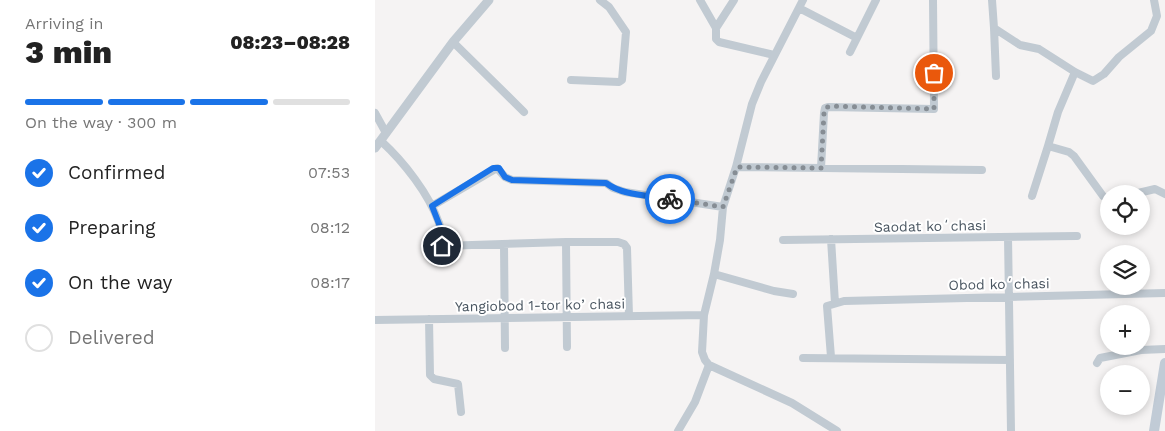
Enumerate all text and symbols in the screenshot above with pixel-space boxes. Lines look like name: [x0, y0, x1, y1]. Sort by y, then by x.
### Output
text: Arriving in: [25, 14, 103, 33]
text: 08:23–08:28: [230, 31, 350, 54]
text: 3 min: [25, 33, 112, 71]
pin: [913, 52, 955, 94]
icon: bag: [920, 59, 948, 87]
text: On the way · 300 m: [25, 113, 177, 132]
icon: check: [25, 159, 53, 187]
text: Confirmed: [68, 161, 165, 184]
text: 07:53: [308, 163, 350, 182]
courier: [645, 174, 695, 224]
icon: bike: [656, 185, 684, 213]
map controls: [1100, 185, 1150, 415]
button: locate: [1100, 185, 1150, 235]
icon: check: [25, 214, 53, 242]
text: Preparing: [68, 216, 155, 239]
street label: Saodat koʻchasi: [874, 217, 986, 235]
text: 08:12: [310, 218, 350, 237]
pin: [421, 225, 463, 267]
icon: home: [428, 232, 456, 260]
button: layers: [1100, 245, 1150, 295]
icon: check: [25, 269, 53, 297]
text: On the way: [68, 271, 172, 294]
text: 08:17: [310, 273, 350, 292]
street label: Obod koʻchasi: [948, 275, 1050, 293]
street label: Yangiobod 1-tor koʼchasi: [455, 296, 625, 314]
button: +: [1100, 305, 1150, 355]
text: Delivered: [68, 326, 155, 349]
button: −: [1100, 365, 1150, 415]

